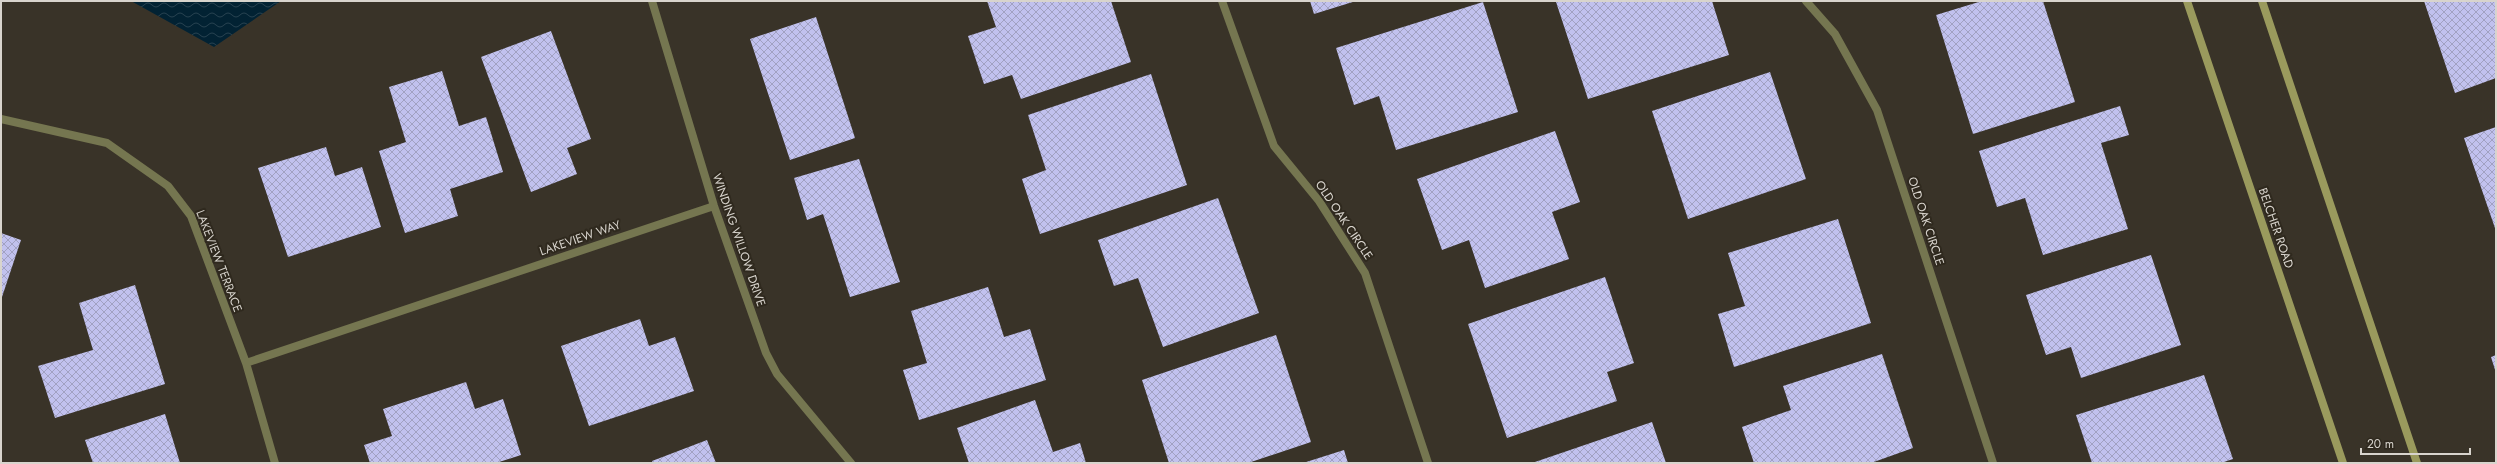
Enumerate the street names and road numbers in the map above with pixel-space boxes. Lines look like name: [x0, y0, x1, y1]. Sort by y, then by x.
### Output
street label: WINDING WILLOW DRIVE: [708, 171, 770, 309]
street label: OLD OAK CIRCLE: [1903, 174, 1949, 268]
street label: OLD OAK CIRCLE: [1311, 177, 1377, 263]
street label: BELCHER ROAD: [2254, 185, 2298, 271]
street label: LAKEVIEW TERRACE: [191, 207, 247, 315]
street label: LAKEVIEW WAY: [537, 216, 623, 260]

